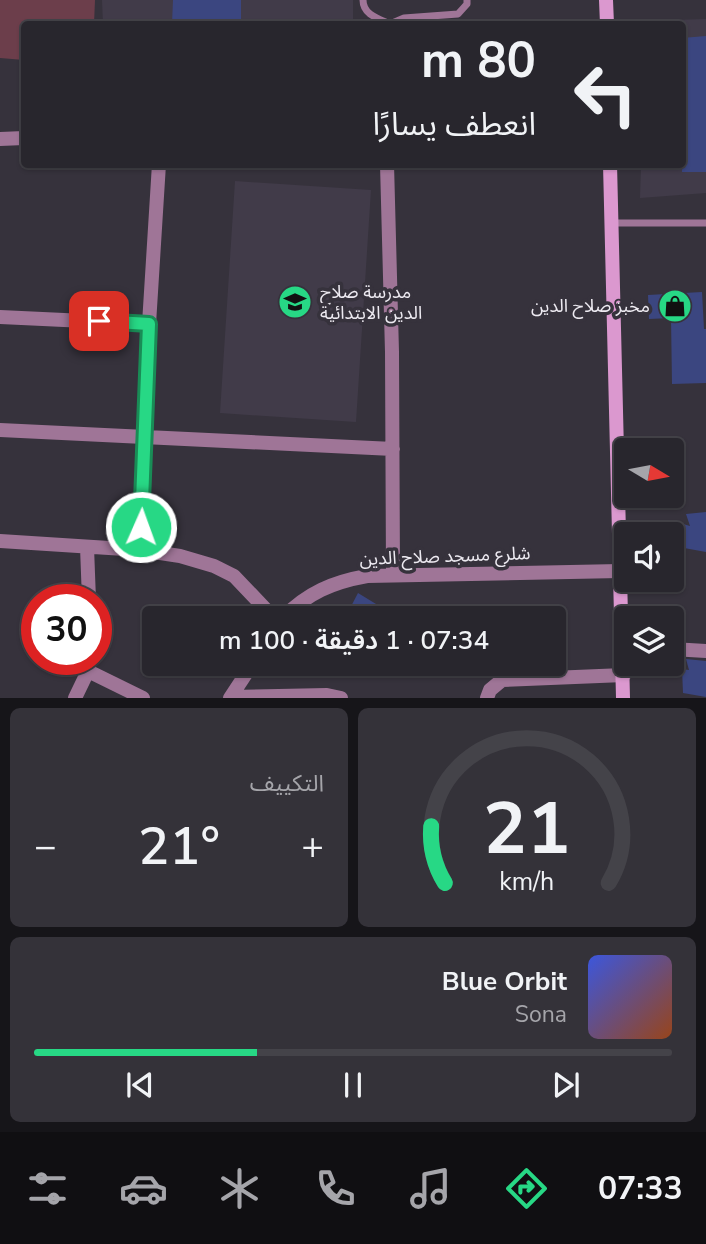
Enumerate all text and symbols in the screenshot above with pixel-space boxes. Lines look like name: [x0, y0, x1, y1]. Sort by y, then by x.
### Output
text: 80 m: [421, 27, 536, 94]
icon: left: [560, 49, 651, 140]
text: انعطف يسارًا: [372, 103, 536, 146]
place label: مدرسة صلاح الدين الابتدائية: [320, 280, 422, 325]
school or university icon: مدرسة صلاح الدين الابتدائية: [276, 283, 314, 321]
shop icon: مخبز صلاح الدين: [656, 287, 694, 325]
pin: [69, 291, 129, 351]
place label: مخبز صلاح الدين: [531, 294, 650, 319]
icon: arrive: [80, 302, 118, 340]
north arrow: [614, 438, 684, 508]
map controls: [614, 438, 684, 676]
position arrow: [104, 490, 178, 564]
button: sound: [614, 522, 684, 592]
street label: شلرع مسجد صلاح الدين: [359, 541, 531, 573]
speed limit sign: 30: [21, 584, 112, 675]
button: layers: [614, 606, 684, 676]
text: 07:34 · 1 دقيقة · 100 m: [219, 623, 489, 658]
text: التكييف: [250, 768, 324, 799]
text: 21: [483, 780, 571, 880]
text: 21°: [138, 811, 220, 882]
text: −: [34, 821, 57, 872]
text: +: [301, 821, 324, 872]
text: km/h: [499, 865, 555, 899]
text: Blue Orbit: [442, 964, 567, 999]
text: Sona: [515, 999, 567, 1030]
icon: previous: [121, 1066, 159, 1104]
icon: pause: [334, 1066, 372, 1104]
icon: next: [547, 1066, 585, 1104]
icon: filters: [23, 1164, 72, 1213]
icon: car: [119, 1164, 168, 1213]
icon: climate: [215, 1164, 264, 1213]
icon: phone: [311, 1164, 360, 1213]
icon: music: [406, 1164, 455, 1213]
icon: directions: [502, 1164, 551, 1213]
text: 07:33: [598, 1167, 683, 1210]

